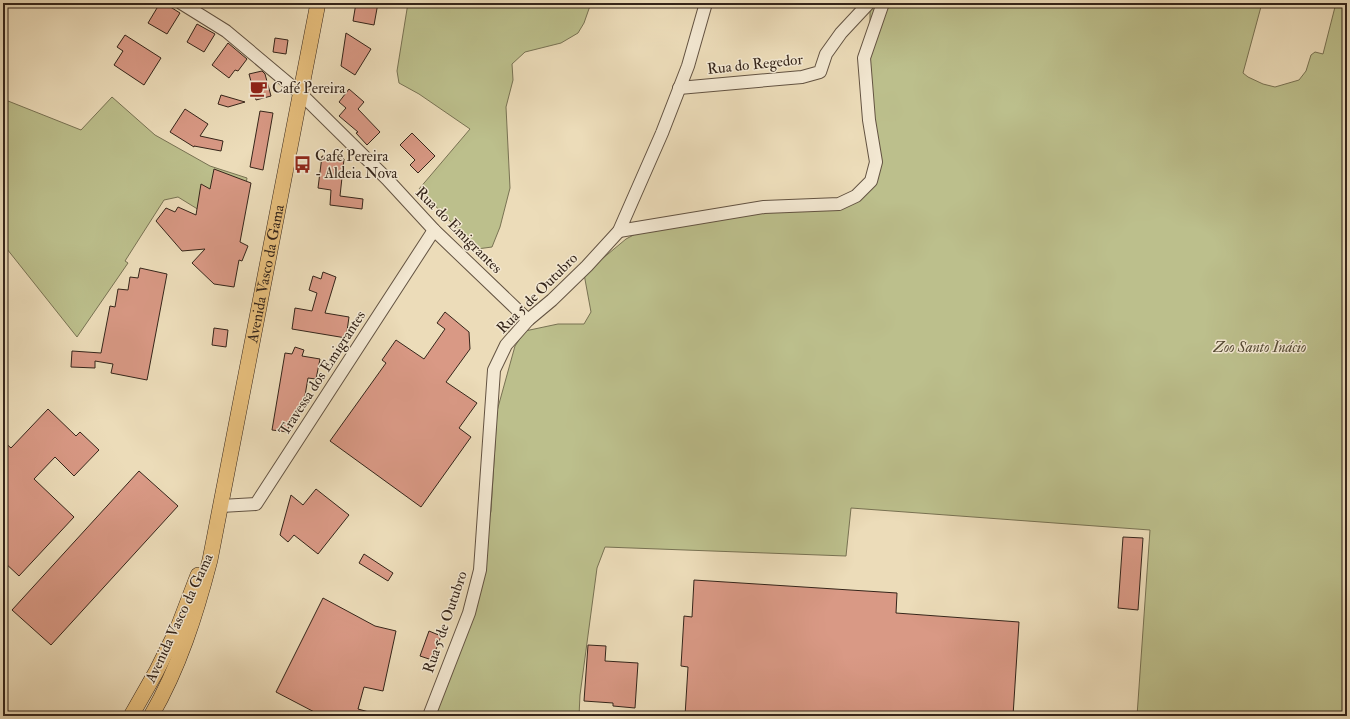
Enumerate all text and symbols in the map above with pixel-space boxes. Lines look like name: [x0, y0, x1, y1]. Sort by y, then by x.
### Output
street label: Rua do Regedor: [706, 50, 804, 79]
cafe icon: Café Pereira: [249, 78, 269, 98]
place label: Café Pereira: [272, 79, 346, 98]
place label: Café Pereira - Aldeia Nova: [315, 147, 398, 183]
bus stop icon: Café Pereira - Aldeia Nova: [292, 155, 312, 175]
street label: Rua do Emigrantes: [411, 183, 506, 278]
street label: Avenida Vasco da Gama: [243, 202, 289, 346]
street label: Rua 5 de Outubro: [493, 249, 582, 338]
street label: Travessa dos Emigrantes: [275, 307, 370, 440]
park label: Zoo Santo Inácio: [1213, 338, 1306, 357]
street label: Avenida Vasco da Gama: [141, 550, 218, 687]
street label: Rua 5 de Outubro: [419, 569, 472, 676]

